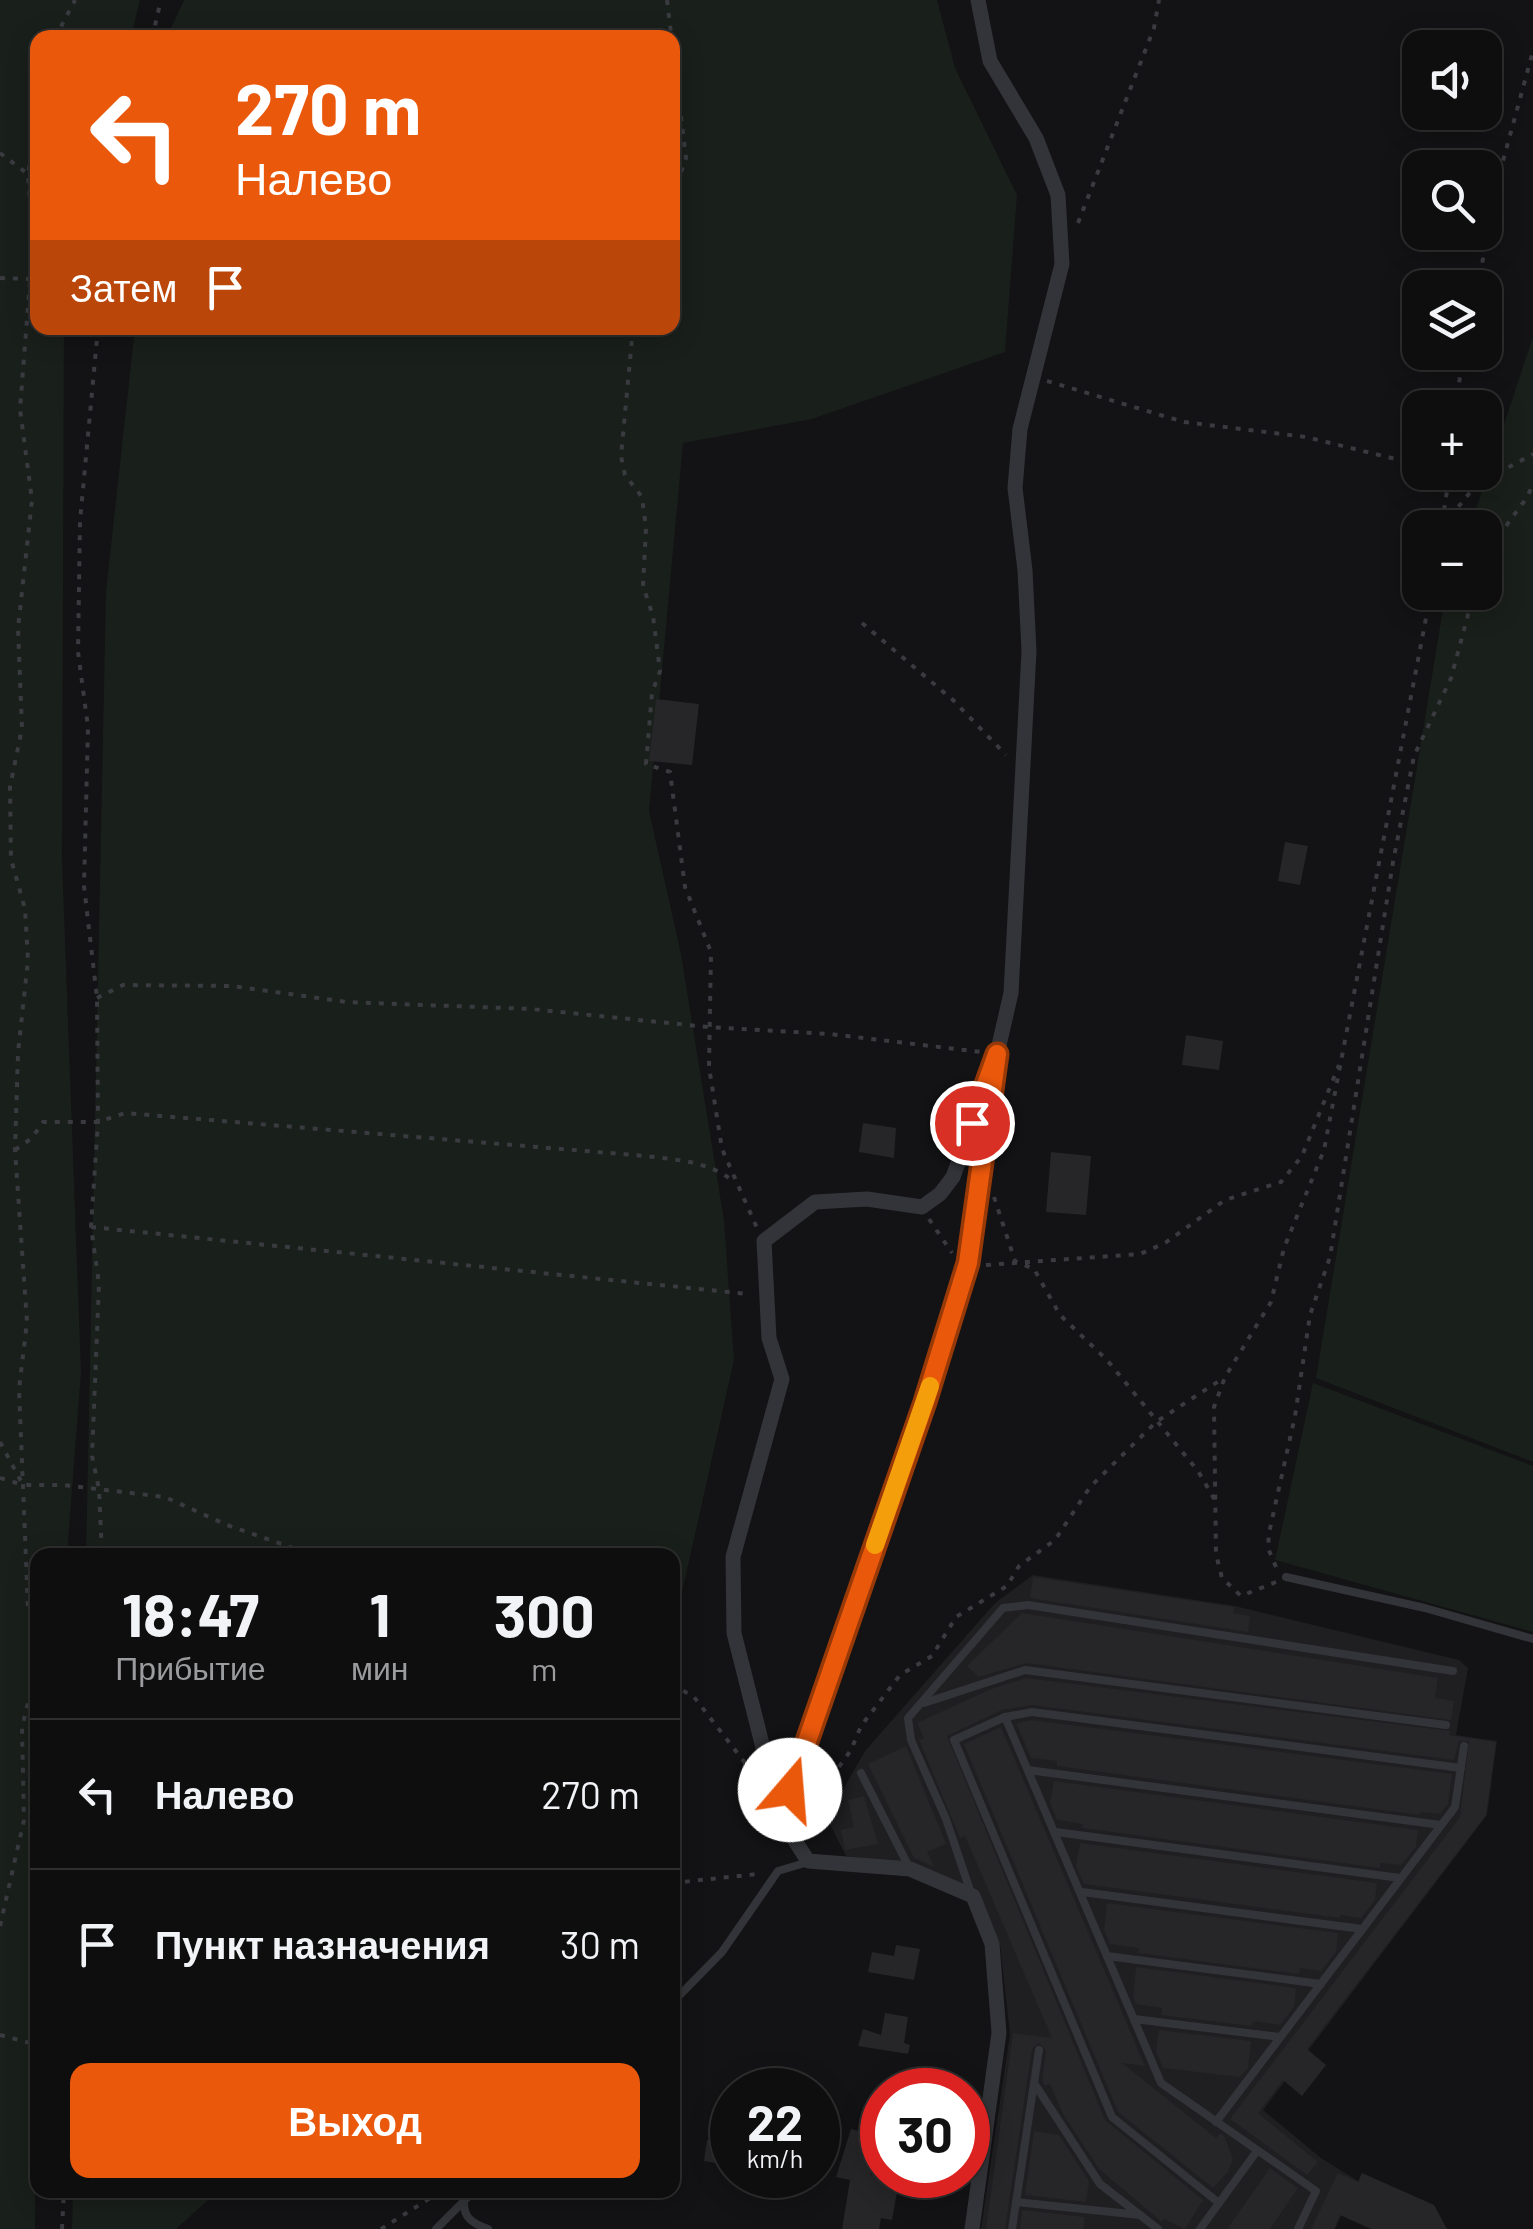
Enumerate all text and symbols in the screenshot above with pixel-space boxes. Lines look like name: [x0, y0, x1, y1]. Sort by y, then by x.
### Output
map controls: [1402, 30, 1502, 610]
button: sound: [1402, 30, 1502, 130]
text: 270 m: [235, 65, 421, 149]
icon: left: [70, 70, 200, 200]
text: Налево: [235, 150, 392, 204]
button: search: [1402, 150, 1502, 250]
icon: arrive: [198, 260, 253, 315]
text: Затем: [70, 264, 178, 310]
button: layers: [1402, 270, 1502, 370]
button: +: [1402, 390, 1502, 490]
button: −: [1402, 510, 1502, 610]
pin: [930, 1081, 1015, 1166]
icon: arrive: [945, 1096, 1000, 1151]
text: 18:47: [122, 1577, 259, 1649]
text: 1: [369, 1577, 390, 1649]
text: 300: [494, 1578, 595, 1650]
text: Прибытие: [115, 1648, 266, 1686]
text: мин: [351, 1648, 409, 1686]
text: m: [531, 1649, 558, 1687]
position arrow: [738, 1738, 842, 1842]
icon: left: [70, 1767, 125, 1822]
text: Налево: [155, 1771, 294, 1817]
text: 270 m: [541, 1771, 640, 1817]
icon: arrive: [70, 1917, 125, 1972]
text: Пункт назначения: [155, 1921, 490, 1967]
text: 30 m: [560, 1921, 640, 1967]
button: Выход: [70, 2063, 640, 2178]
speed limit sign: 30: [860, 2068, 990, 2198]
text: 22: [747, 2091, 803, 2151]
text: km/h: [747, 2143, 803, 2173]

